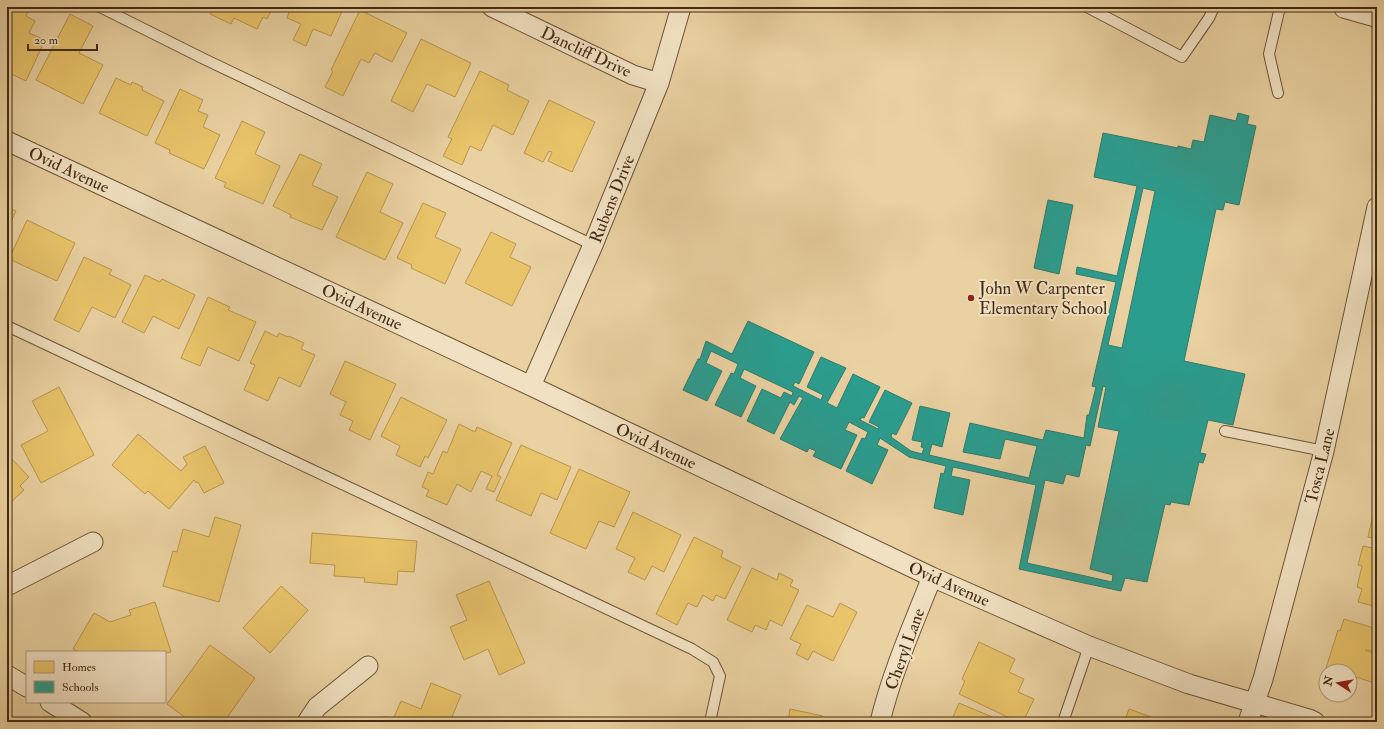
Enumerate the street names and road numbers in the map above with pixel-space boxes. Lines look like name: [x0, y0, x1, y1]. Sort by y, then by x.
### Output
street label: Dancliff Drive: [537, 22, 635, 82]
street label: Ovid Avenue: [25, 142, 113, 198]
street label: Rubens Drive: [585, 152, 639, 246]
street label: Ovid Avenue: [318, 279, 406, 335]
street label: Ovid Avenue: [612, 418, 700, 474]
street label: Tosca Lane: [1300, 426, 1340, 506]
street label: Ovid Avenue: [905, 557, 993, 611]
street label: Cheryl Lane: [881, 605, 930, 693]

